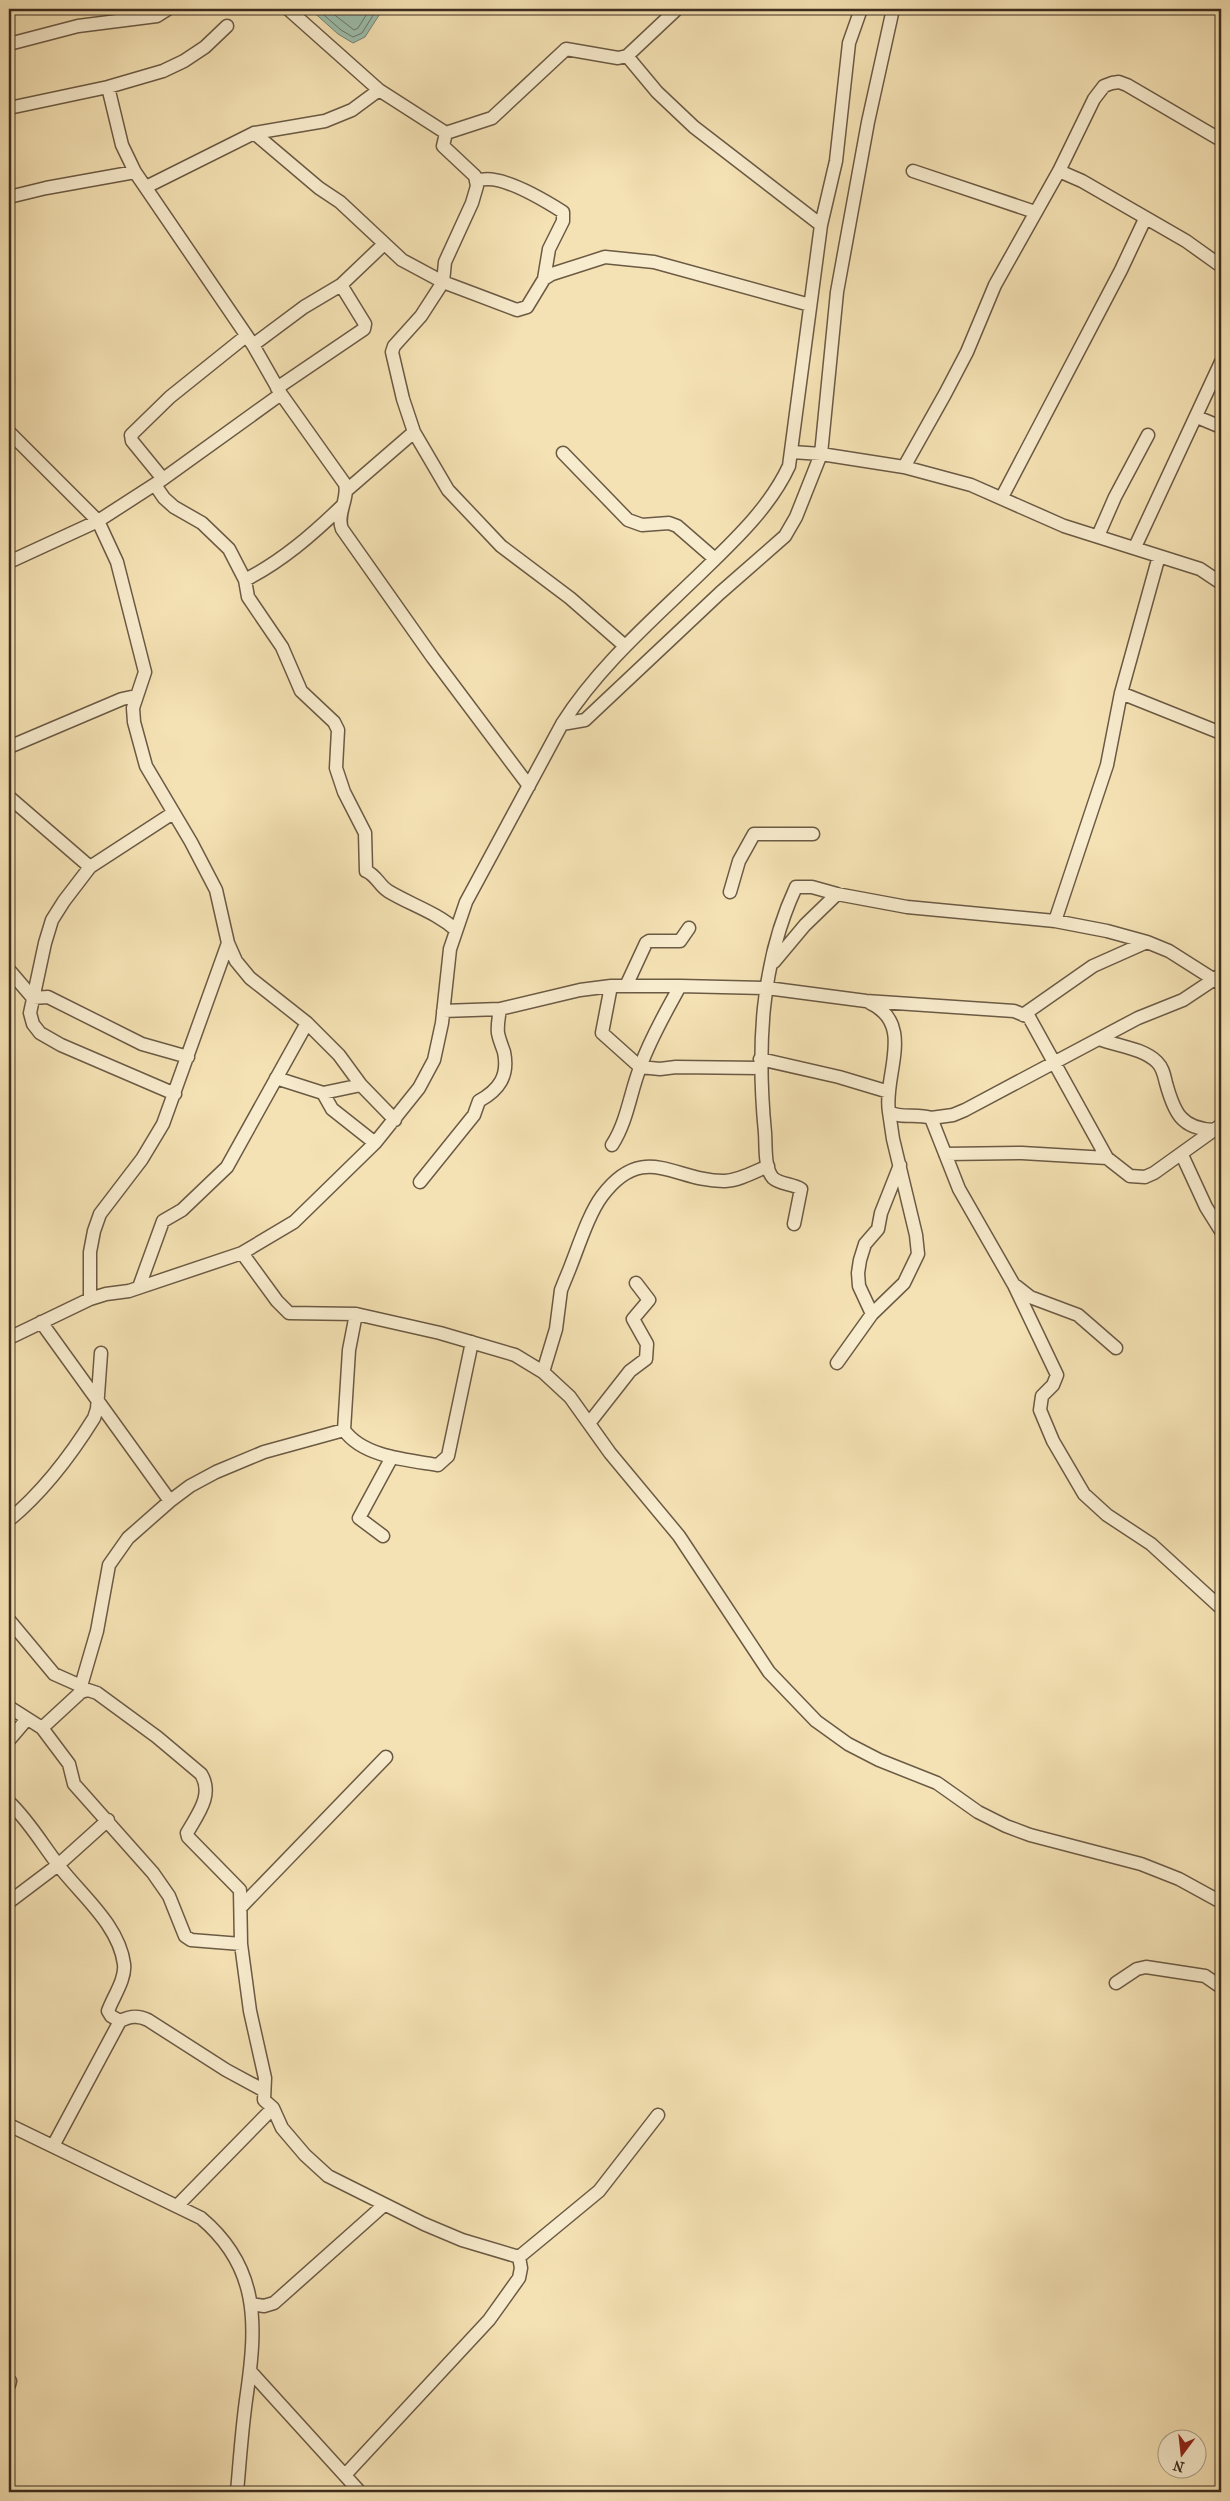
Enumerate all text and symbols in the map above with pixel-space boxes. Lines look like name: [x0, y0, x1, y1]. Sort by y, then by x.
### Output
north arrow: [1158, 2428, 1208, 2478]
text: N: [1171, 2456, 1186, 2476]

